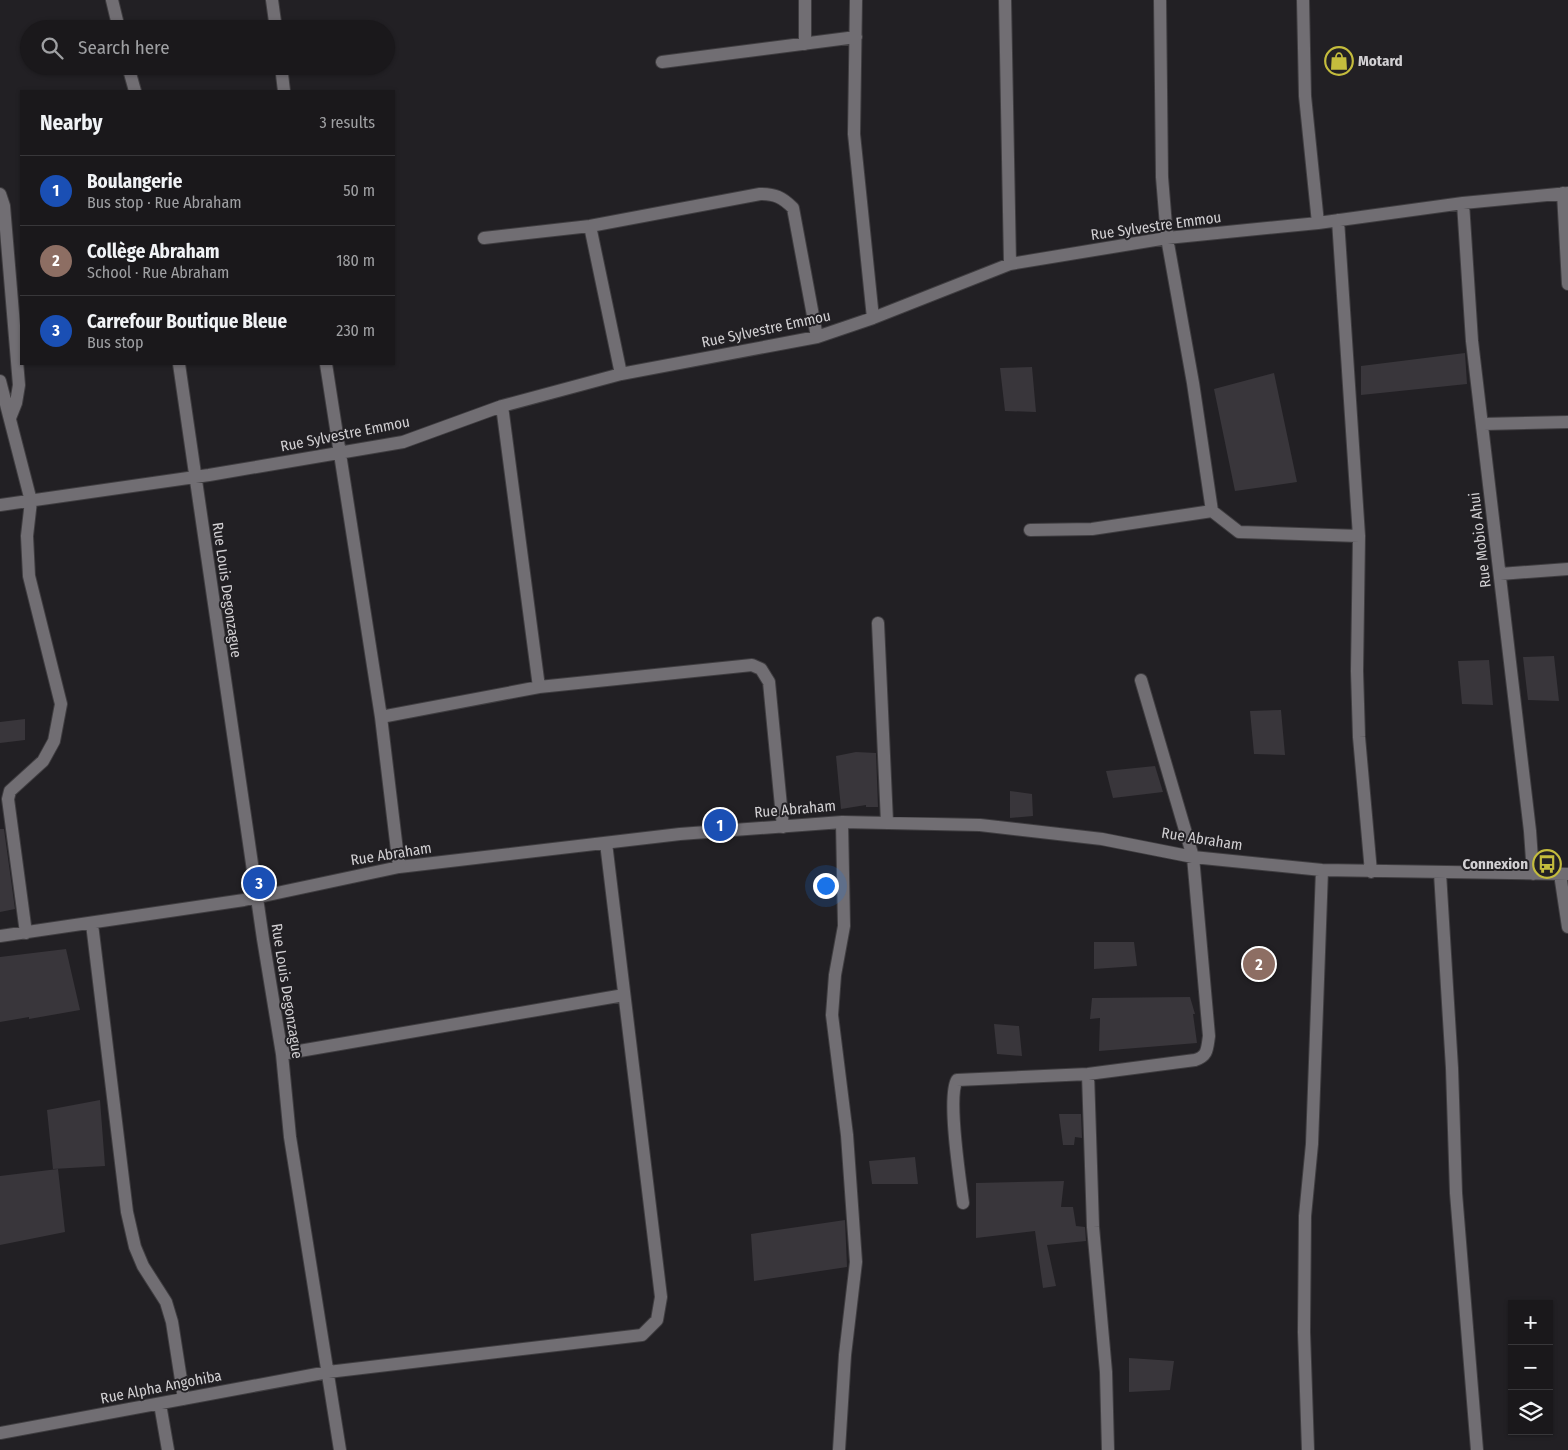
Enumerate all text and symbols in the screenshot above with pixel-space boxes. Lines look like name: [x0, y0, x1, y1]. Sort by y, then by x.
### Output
search box: [20, 20, 395, 75]
icon: search: [38, 34, 66, 62]
text: Search here: [78, 36, 170, 59]
shop icon: Motard: [1324, 46, 1354, 76]
place label: Motard: [1358, 52, 1403, 70]
text: Nearby: [40, 110, 102, 136]
text: 3 results: [319, 113, 375, 132]
text: Boulangerie: [87, 170, 182, 193]
text: 1: [53, 181, 59, 200]
text: 50 m: [343, 181, 375, 200]
text: Bus stop · Rue Abraham: [87, 193, 242, 212]
street label: Rue Sylvestre Emmou: [1090, 208, 1222, 244]
text: Collège Abraham: [87, 240, 220, 263]
text: 2: [52, 251, 60, 270]
text: 180 m: [336, 251, 375, 270]
text: School · Rue Abraham: [87, 263, 229, 282]
street label: Rue Sylvestre Emmou: [700, 307, 832, 351]
text: Carrefour Boutique Bleue: [87, 310, 287, 333]
text: 3: [52, 321, 60, 340]
text: 230 m: [336, 321, 375, 340]
text: Bus stop: [87, 333, 143, 352]
street label: Rue Sylvestre Emmou: [279, 413, 411, 455]
street label: Rue Mobio Ahui: [1465, 491, 1495, 589]
street label: Rue Louis Degonzague: [209, 521, 245, 659]
street label: Rue Abraham: [753, 796, 837, 822]
pin: 1: [704, 806, 736, 844]
street label: Rue Abraham: [1160, 824, 1244, 854]
street label: Rue Abraham: [349, 839, 433, 869]
bus stop icon: Connexion: [1532, 849, 1562, 879]
place label: Connexion: [1463, 855, 1528, 873]
pin: 3: [243, 864, 275, 902]
your location: [813, 873, 839, 899]
street label: Rue Louis Degonzague: [267, 922, 307, 1060]
pin: 2: [1243, 945, 1275, 983]
map controls: [1508, 1300, 1553, 1435]
button: +: [1508, 1300, 1553, 1345]
button: −: [1508, 1345, 1553, 1390]
street label: Rue Alpha Angohiba: [99, 1366, 223, 1408]
button: layers: [1508, 1390, 1553, 1435]

